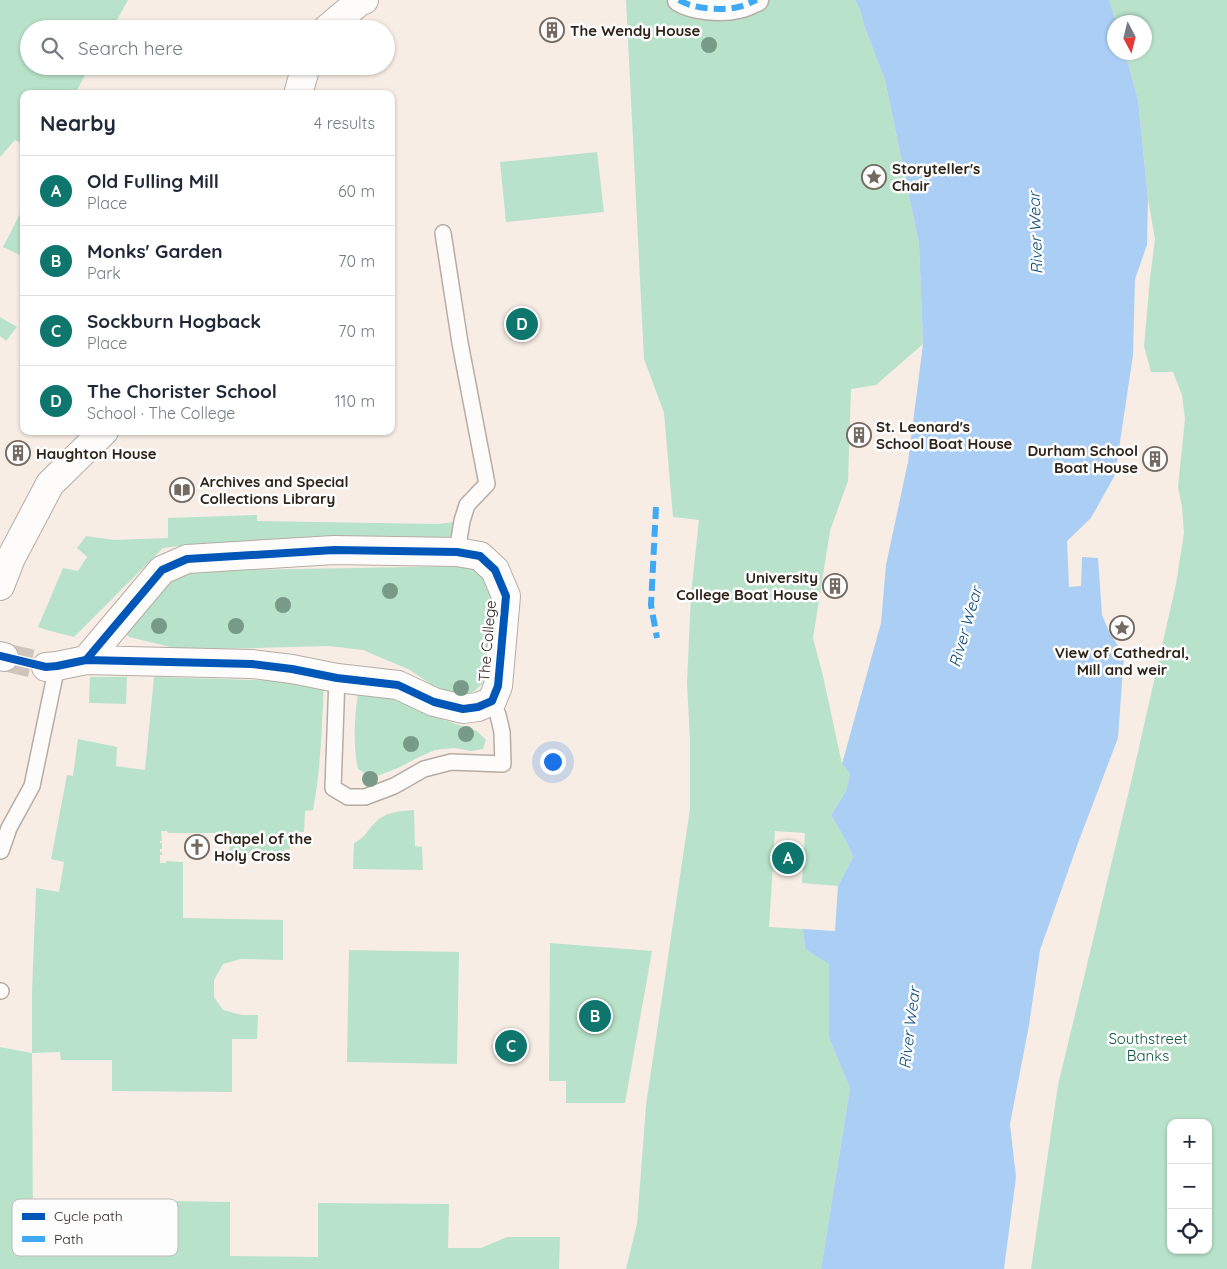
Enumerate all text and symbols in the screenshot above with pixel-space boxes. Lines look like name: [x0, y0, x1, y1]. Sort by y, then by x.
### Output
north arrow: [1107, 15, 1152, 60]
building icon: The Wendy House: [539, 17, 565, 43]
search box: [20, 20, 395, 75]
place label: The Wendy House: [570, 21, 701, 40]
icon: search: [38, 34, 66, 62]
text: Search here: [78, 36, 183, 60]
text: Nearby: [40, 110, 116, 136]
text: 4 results: [314, 113, 375, 133]
place label: Storyteller's Chair: [892, 159, 980, 195]
place icon: Storyteller's Chair: [861, 164, 887, 190]
text: Old Fulling Mill: [87, 169, 219, 193]
text: A: [51, 181, 61, 201]
text: 60 m: [338, 181, 375, 201]
water label: River Wear: [1024, 190, 1046, 274]
text: Place: [87, 193, 127, 213]
text: Monks' Garden: [87, 239, 223, 263]
text: B: [51, 251, 61, 271]
text: 70 m: [338, 251, 375, 271]
text: Park: [87, 263, 121, 283]
pin: D: [506, 305, 538, 343]
text: Sockburn Hogback: [87, 309, 261, 333]
text: C: [51, 321, 61, 341]
text: 70 m: [338, 321, 375, 341]
text: Place: [87, 333, 127, 353]
text: The Chorister School: [87, 379, 277, 403]
text: D: [50, 391, 62, 411]
text: 110 m: [335, 391, 375, 411]
text: School · The College: [87, 403, 235, 423]
place label: St. Leonard's School Boat House: [876, 417, 1013, 453]
building icon: St. Leonard's School Boat House: [846, 422, 872, 448]
building icon: Haughton House: [5, 440, 31, 466]
place label: Durham School Boat House: [1027, 441, 1138, 477]
place label: Haughton House: [36, 444, 157, 463]
building icon: Durham School Boat House: [1142, 446, 1168, 472]
place label: Archives and Special Collections Library: [200, 472, 349, 508]
library icon: Archives and Special Collections Library: [169, 477, 195, 503]
place label: University College Boat House: [676, 568, 818, 604]
building icon: University College Boat House: [822, 573, 848, 599]
water label: River Wear: [944, 583, 986, 669]
street label: The College: [474, 599, 500, 683]
place icon: View of Cathedral, Mill and weir: [1109, 615, 1135, 641]
place label: View of Cathedral, Mill and weir: [1055, 643, 1189, 679]
your location: [540, 749, 566, 775]
place label: Chapel of the Holy Cross: [214, 829, 312, 865]
church icon: Chapel of the Holy Cross: [184, 834, 210, 860]
pin: A: [772, 839, 804, 877]
water label: River Wear: [894, 984, 924, 1070]
pin: B: [579, 997, 611, 1035]
pin: C: [495, 1027, 527, 1065]
park label: Southstreet Banks: [1108, 1029, 1188, 1065]
map controls: [1167, 1119, 1212, 1254]
button: +: [1167, 1119, 1212, 1164]
button: −: [1167, 1164, 1212, 1209]
legend: [12, 1199, 178, 1256]
text: Cycle path: [54, 1207, 123, 1225]
button: locate: [1167, 1209, 1212, 1254]
text: Path: [54, 1230, 83, 1248]

